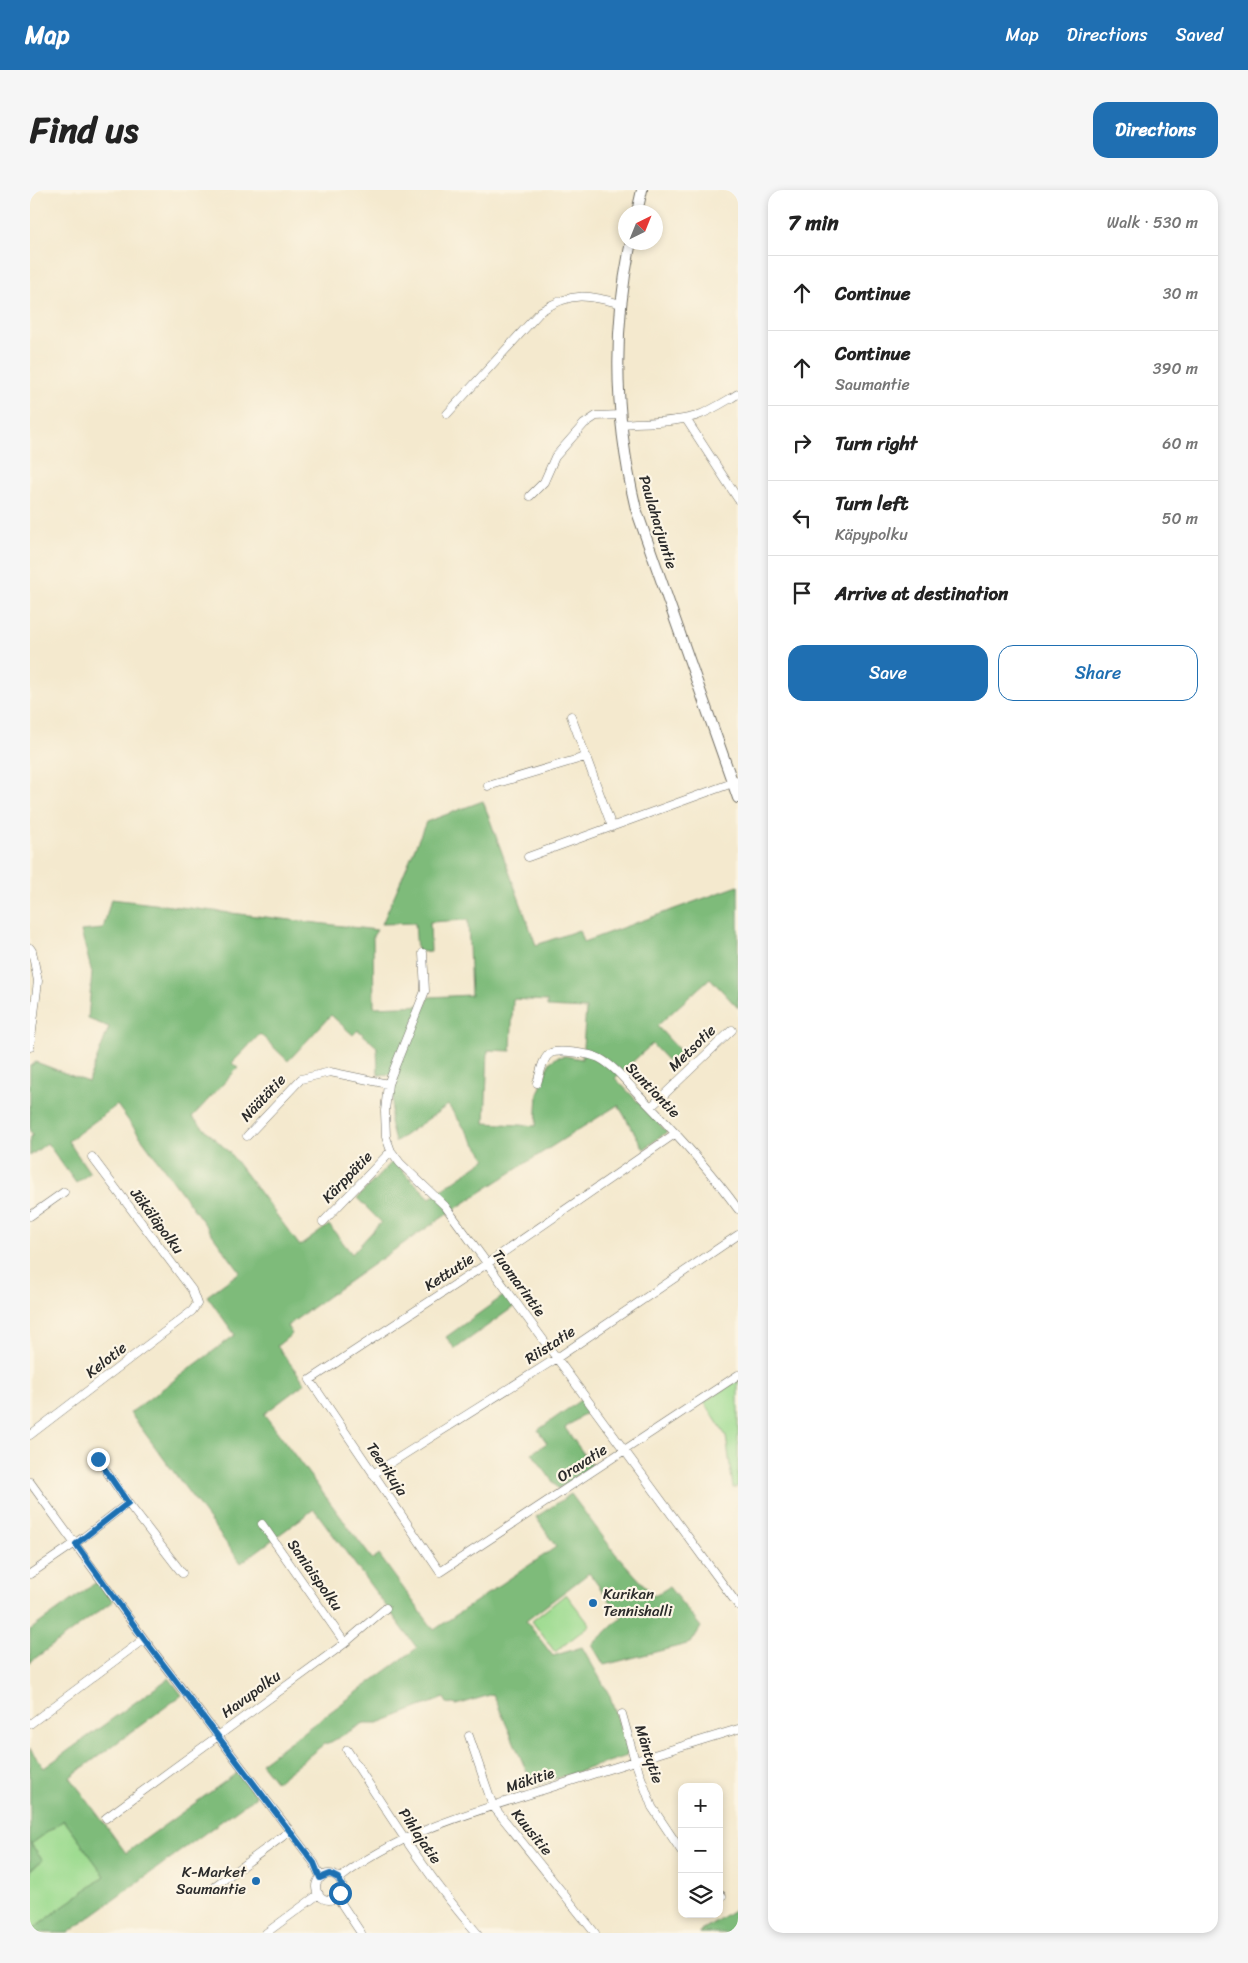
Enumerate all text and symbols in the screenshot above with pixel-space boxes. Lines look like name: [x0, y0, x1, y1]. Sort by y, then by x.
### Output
text: Map: [25, 14, 69, 56]
text: Map: [1006, 19, 1039, 51]
text: Directions: [1067, 19, 1148, 51]
text: Saved: [1176, 19, 1223, 51]
text: Find us: [30, 99, 138, 161]
button: Directions: [1093, 102, 1218, 158]
text: 7 min: [788, 204, 839, 242]
north arrow: [618, 205, 663, 250]
text: Walk · 530 m: [1107, 208, 1198, 237]
text: Continue: [835, 277, 911, 310]
icon: ahead: [788, 279, 816, 307]
text: 30 m: [1163, 279, 1198, 308]
text: Continue: [835, 337, 911, 370]
icon: ahead: [788, 354, 816, 382]
text: 390 m: [1153, 354, 1198, 383]
text: Saumantie: [835, 370, 910, 399]
text: Turn right: [835, 427, 917, 460]
icon: right: [788, 429, 816, 457]
text: 60 m: [1162, 429, 1198, 458]
street label: Paulaharjuntie: [631, 472, 685, 572]
text: Turn left: [835, 487, 908, 520]
icon: left: [788, 504, 816, 532]
text: 50 m: [1162, 504, 1198, 533]
text: Käpypolku: [835, 520, 908, 549]
text: Arrive at destination: [835, 577, 1008, 610]
icon: arrive: [788, 579, 816, 607]
button: Save: [788, 645, 988, 701]
button: Share: [998, 645, 1198, 701]
street label: Metsotie: [662, 1018, 722, 1078]
street label: Suntiontie: [619, 1056, 687, 1124]
street label: Näätätie: [234, 1068, 292, 1128]
street label: Kärppätie: [315, 1145, 379, 1209]
street label: Jäkäläpolku: [123, 1181, 191, 1260]
street label: Tuomarintie: [486, 1244, 552, 1322]
street label: Kettutie: [419, 1246, 480, 1298]
street label: Riistatie: [519, 1319, 581, 1371]
street label: Kelotie: [79, 1335, 133, 1385]
street label: Teerikuja: [359, 1437, 415, 1502]
street label: Oravatie: [552, 1437, 613, 1489]
route end: [87, 1448, 110, 1471]
street label: Saniaispolku: [280, 1533, 350, 1617]
place label: Kurikan Tennishalli: [603, 1581, 673, 1624]
marker: Kurikan Tennishalli: [587, 1597, 599, 1609]
street label: Havupolku: [216, 1663, 286, 1725]
street label: Mäntytie: [627, 1721, 671, 1787]
street label: Mäkitie: [502, 1760, 558, 1800]
map controls: [678, 1783, 723, 1918]
button: +: [678, 1783, 723, 1828]
street label: Pihlajatie: [392, 1803, 449, 1870]
street label: Kuusitie: [505, 1803, 559, 1862]
button: −: [678, 1828, 723, 1873]
place label: K-Market Saumantie: [176, 1859, 247, 1902]
button: layers: [678, 1873, 723, 1918]
marker: K-Market Saumantie: [250, 1875, 262, 1887]
route start: [329, 1882, 352, 1905]

